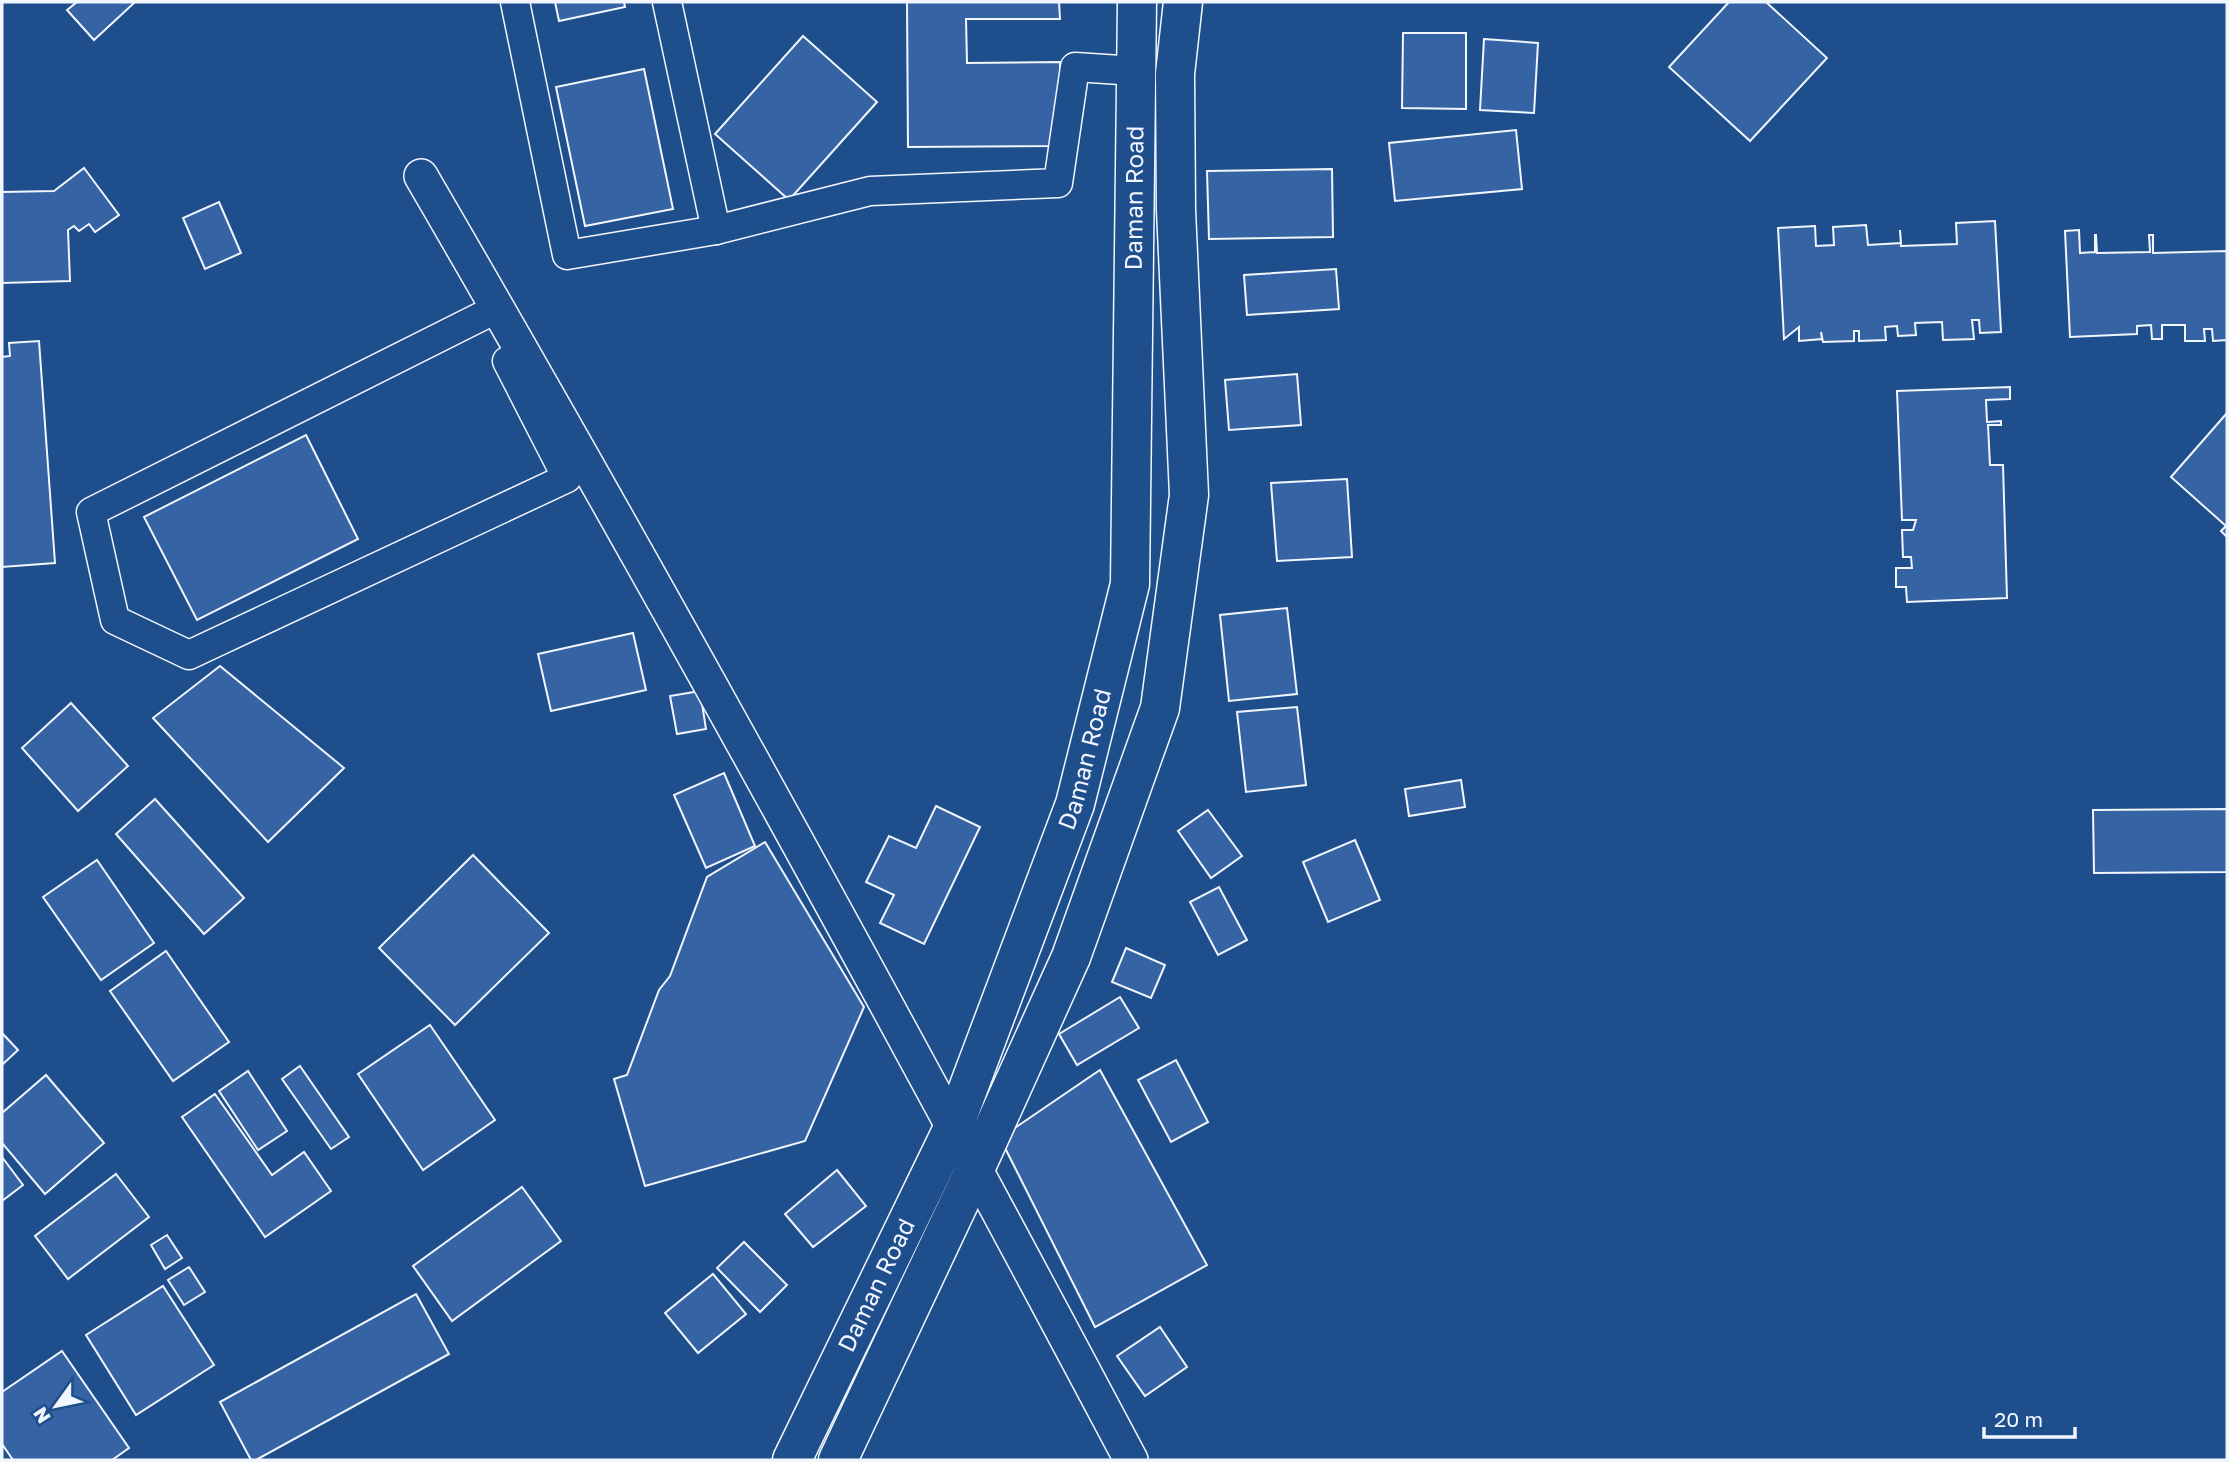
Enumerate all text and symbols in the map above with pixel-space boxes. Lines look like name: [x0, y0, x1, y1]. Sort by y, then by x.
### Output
street label: Daman Road: [1118, 125, 1149, 271]
street label: Daman Road: [1051, 685, 1116, 833]
street label: Daman Road: [831, 1213, 920, 1356]
north arrow: [21, 1371, 91, 1441]
scale bar: [1984, 1396, 2075, 1440]
text: N: [28, 1403, 55, 1428]
text: 20 m: [1994, 1406, 2043, 1432]

